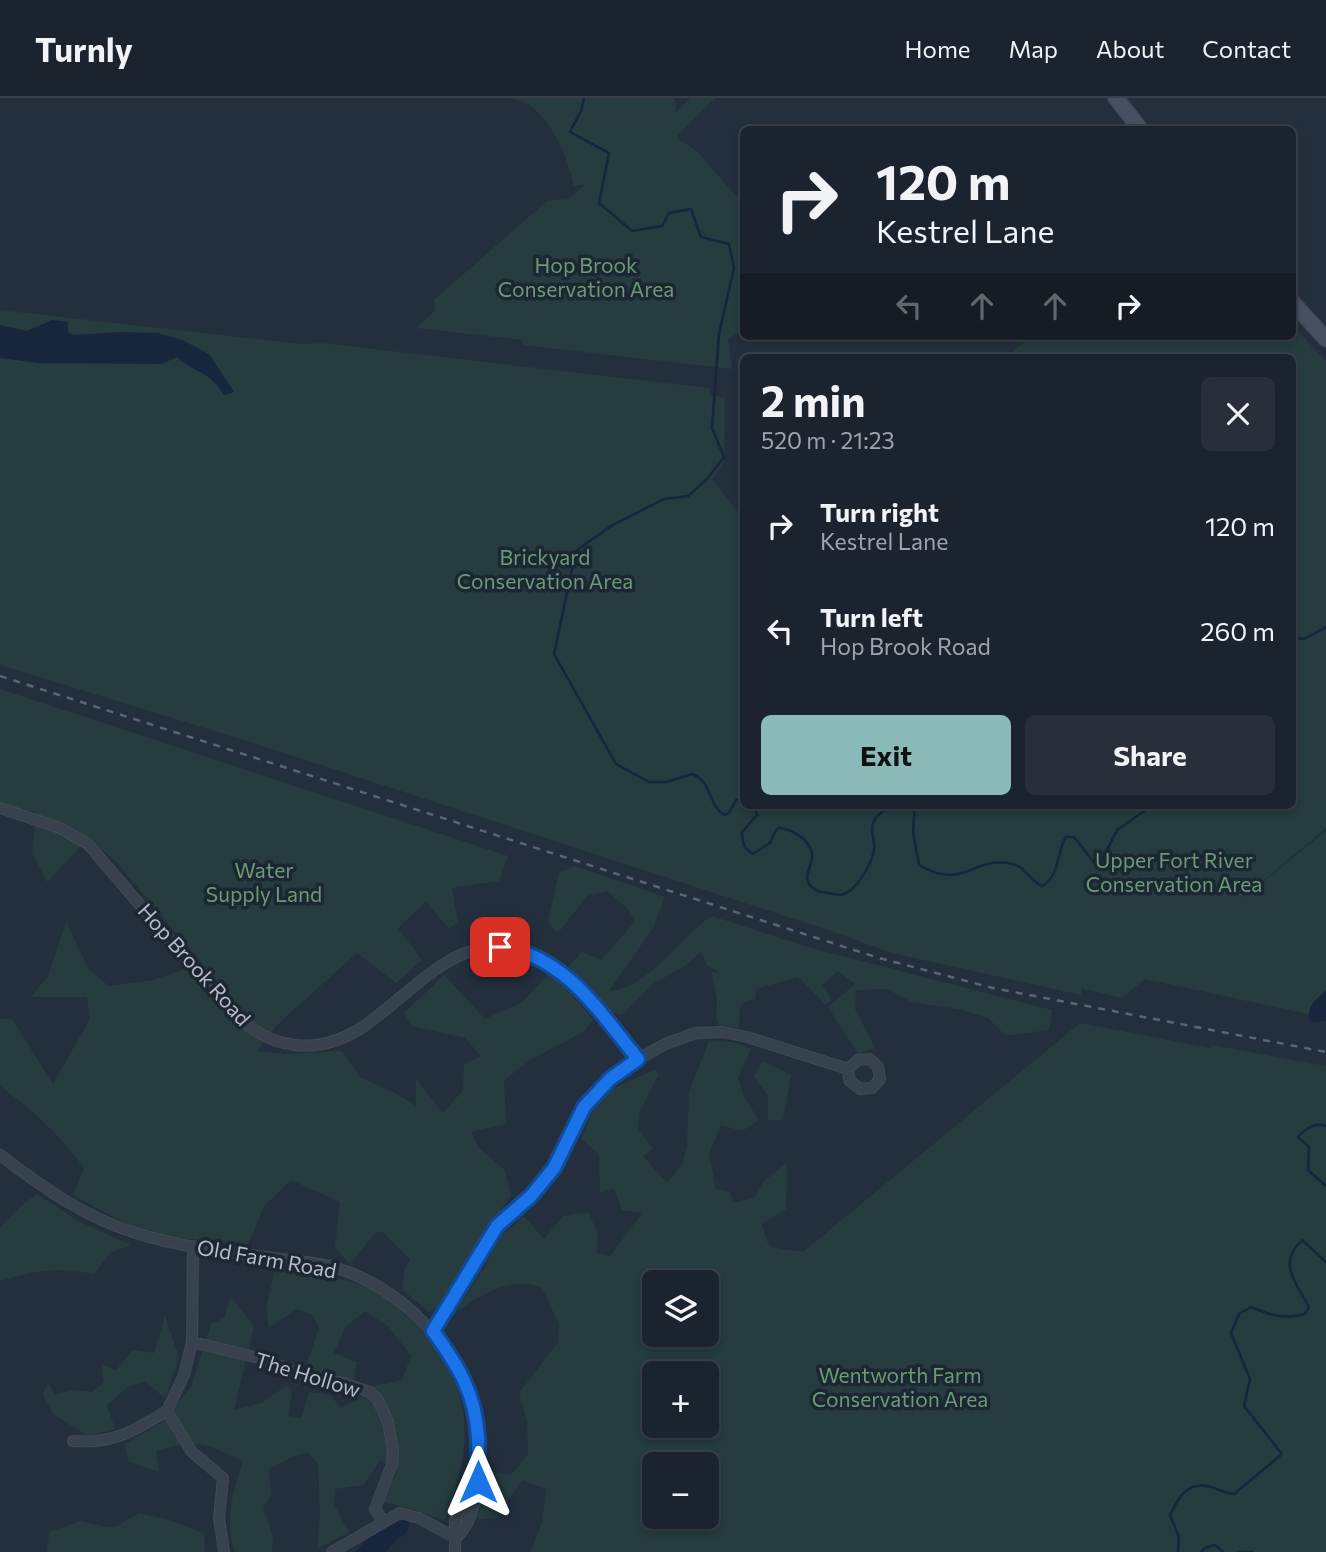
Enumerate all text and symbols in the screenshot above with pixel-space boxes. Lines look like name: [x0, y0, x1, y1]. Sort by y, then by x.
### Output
text: Turnly: [35, 28, 133, 69]
text: Home: [905, 34, 971, 63]
text: Map: [1009, 34, 1058, 63]
text: About: [1096, 34, 1164, 63]
text: Contact: [1202, 34, 1291, 63]
text: 120 m: [876, 150, 1010, 210]
icon: right: [761, 154, 852, 245]
text: Kestrel Lane: [876, 210, 1054, 250]
park label: Hop Brook Conservation Area: [498, 252, 674, 301]
icon: left: [890, 287, 928, 325]
icon: ahead: [963, 287, 1001, 325]
icon: ahead: [1036, 287, 1074, 325]
icon: right: [1109, 287, 1147, 325]
text: 2 min: [761, 374, 866, 426]
button: close: [1201, 377, 1275, 451]
text: 520 m · 21:23: [761, 426, 895, 454]
text: Turn right: [820, 496, 939, 527]
icon: right: [761, 507, 799, 545]
text: 120 m: [1205, 510, 1275, 541]
text: Kestrel Lane: [820, 527, 948, 555]
park label: Brickyard Conservation Area: [457, 544, 633, 593]
text: Turn left: [820, 601, 923, 632]
icon: left: [761, 612, 799, 650]
text: 260 m: [1200, 615, 1275, 646]
text: Hop Brook Road: [820, 632, 991, 660]
button: Exit: [761, 715, 1011, 795]
button: Share: [1025, 715, 1275, 795]
park label: Upper Fort River Conservation Area: [1086, 847, 1262, 896]
park label: Water Supply Land: [206, 857, 322, 906]
street label: Hop Brook Road: [134, 898, 256, 1030]
pin: [470, 917, 530, 977]
icon: arrive: [481, 928, 519, 966]
street label: Old Farm Road: [195, 1233, 339, 1283]
map controls: [642, 1270, 719, 1529]
button: layers: [642, 1270, 719, 1347]
street label: The Hollow: [252, 1346, 364, 1402]
button: +: [642, 1361, 719, 1438]
park label: Wentworth Farm Conservation Area: [812, 1362, 988, 1411]
position arrow: [441, 1445, 515, 1519]
button: −: [642, 1452, 719, 1529]

